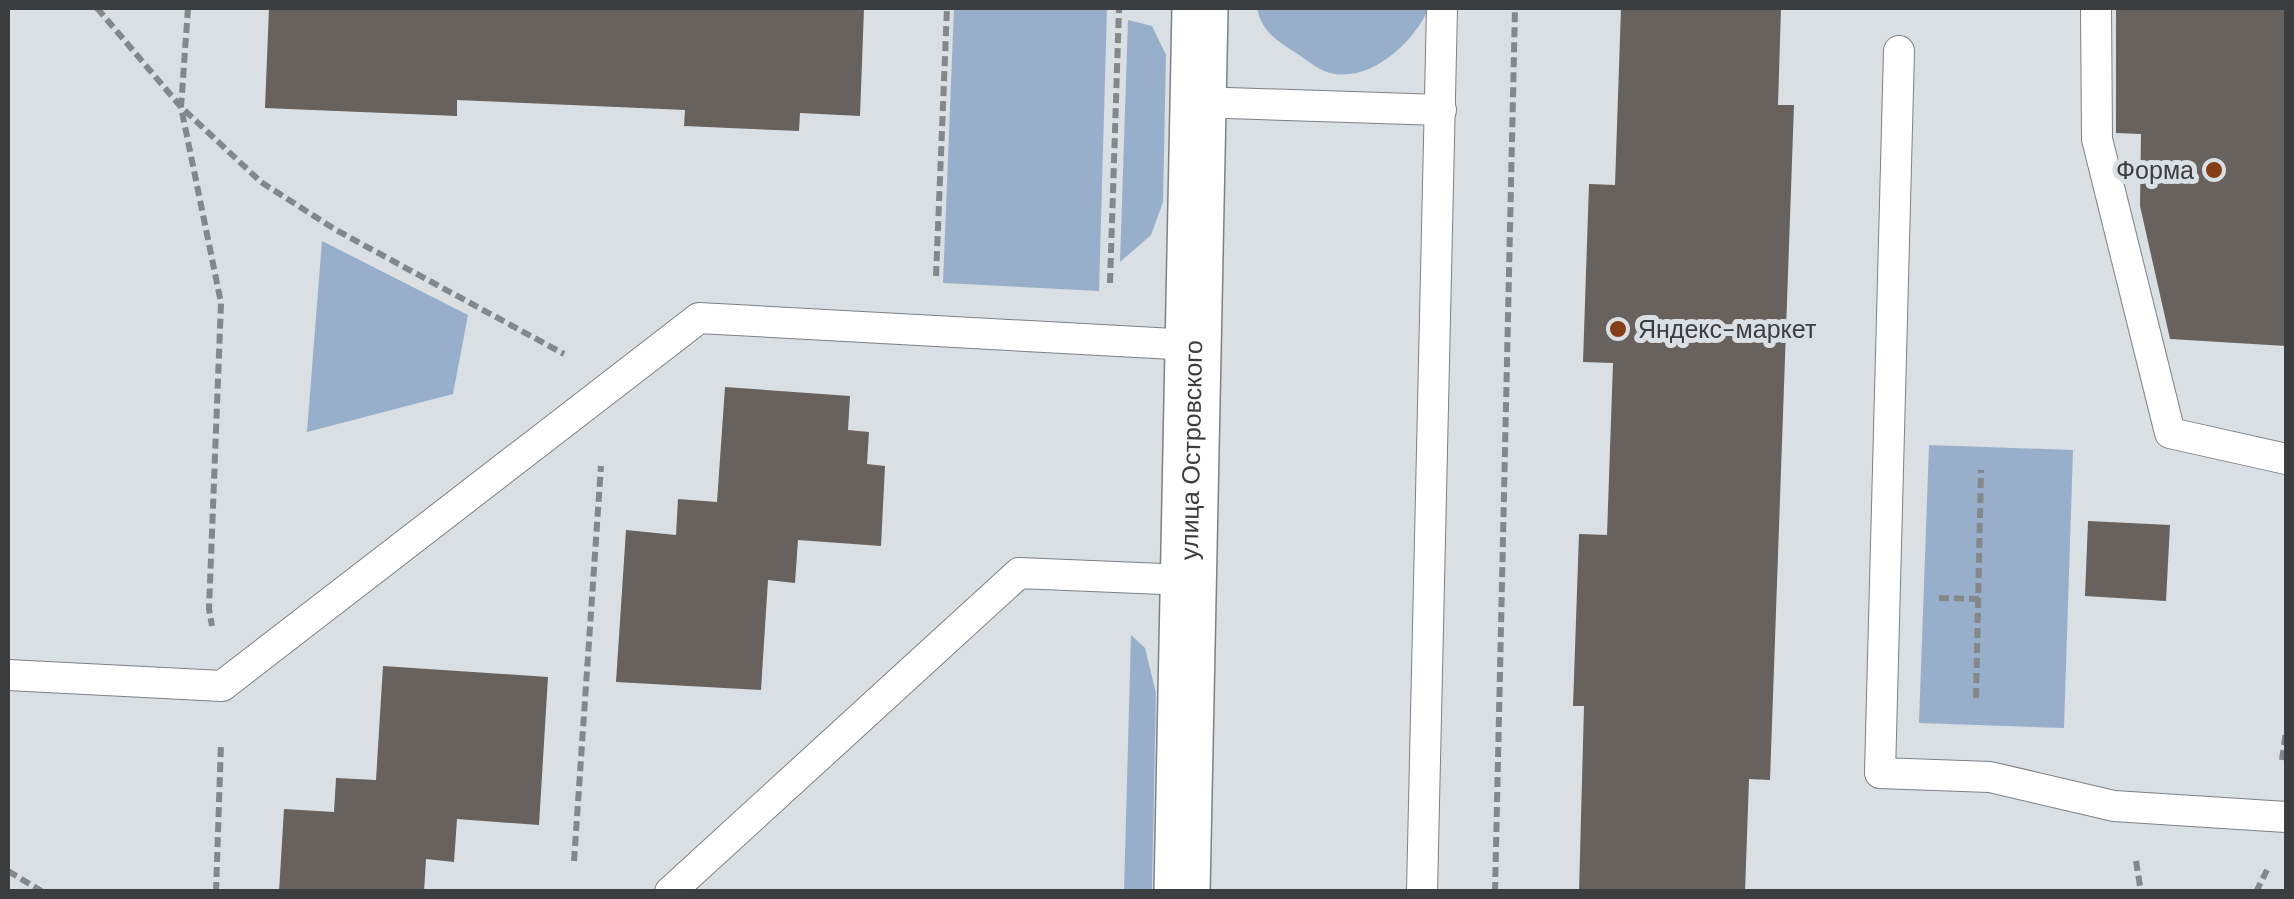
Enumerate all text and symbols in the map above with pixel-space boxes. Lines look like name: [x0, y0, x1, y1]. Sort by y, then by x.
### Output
place label: Форма: [2116, 154, 2194, 187]
marker: Форма: [2203, 159, 2225, 181]
place label: Яндекс-маркет: [1638, 313, 1817, 346]
marker: Яндекс-маркет: [1607, 318, 1629, 340]
street label: улица Островского: [1172, 340, 1210, 560]

